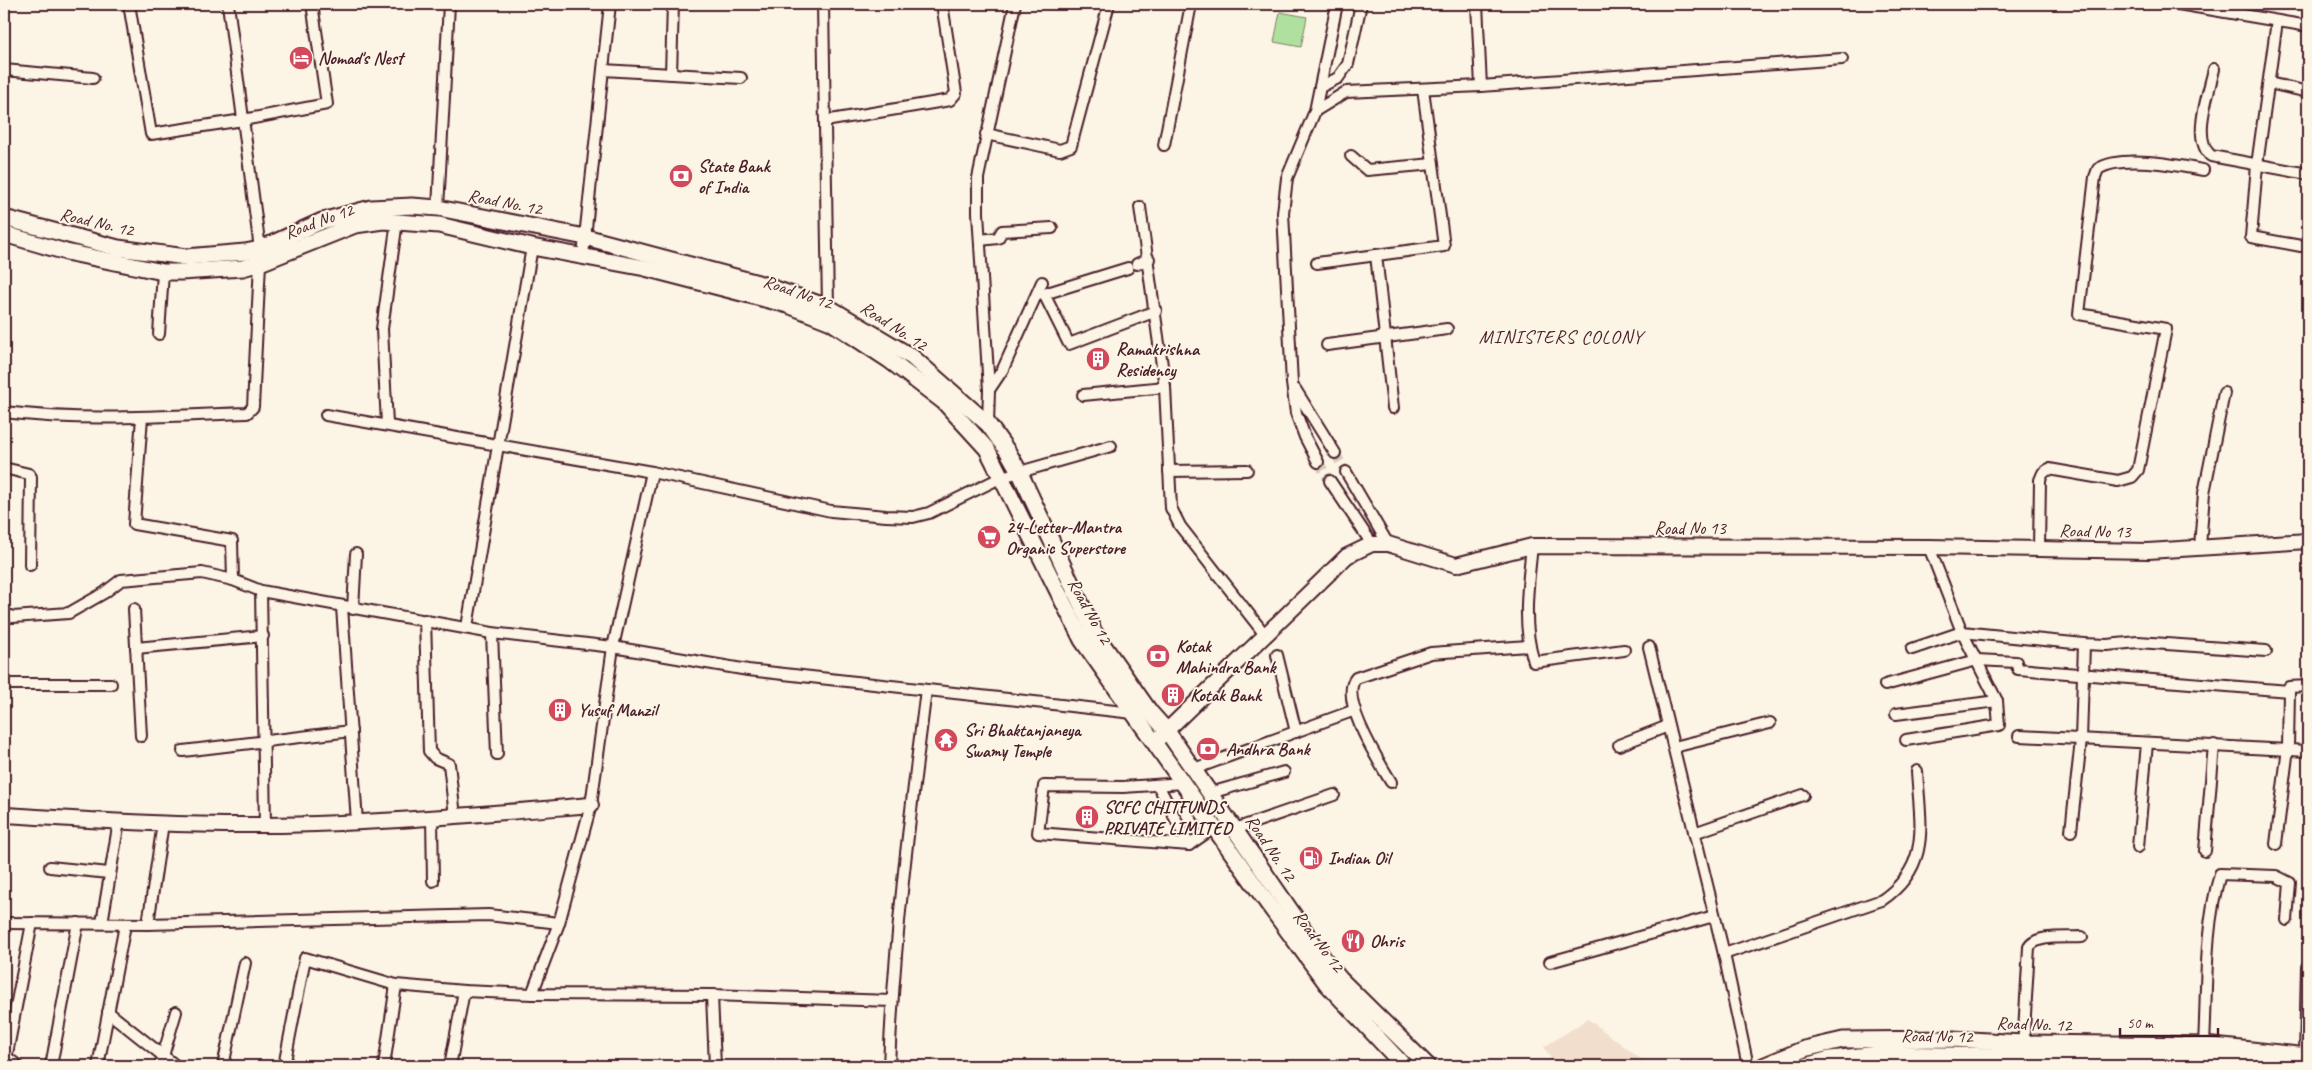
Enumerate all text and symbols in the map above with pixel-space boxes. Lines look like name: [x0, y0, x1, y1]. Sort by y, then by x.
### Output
hotel icon: Nomad's Nest: [288, 45, 314, 71]
place label: Nomad's Nest: [318, 47, 406, 69]
place label: State Bank of India: [698, 155, 772, 198]
bank icon: State Bank of India: [668, 163, 694, 189]
street label: Road No. 12: [466, 184, 546, 220]
street label: Road No 12: [282, 198, 358, 244]
street label: Road No. 12: [58, 203, 138, 242]
street label: Road No 12: [761, 270, 837, 315]
street label: Road No. 12: [856, 296, 933, 357]
district label: MINISTERS COLONY: [1479, 325, 1646, 349]
place label: Ramakrishna Residency: [1116, 338, 1201, 381]
building icon: Ramakrishna Residency: [1085, 346, 1111, 372]
place label: 24-Letter-Mantra Organic Superstore: [1006, 516, 1127, 559]
street label: Road No 13: [1654, 517, 1728, 539]
street label: Road No 13: [2059, 519, 2133, 543]
supermarket icon: 24-Letter-Mantra Organic Superstore: [976, 524, 1002, 550]
street label: Road No 12: [1063, 574, 1118, 649]
place label: Kotak Mahindra Bank: [1176, 635, 1278, 678]
bank icon: Kotak Mahindra Bank: [1145, 643, 1171, 669]
building icon: Kotak Bank: [1160, 682, 1186, 708]
place label: Kotak Bank: [1190, 684, 1263, 706]
building icon: Yusuf Manzil: [547, 697, 573, 723]
place label: Yusuf Manzil: [578, 699, 661, 721]
place label: Sri Bhaktanjaneya Swamy Temple: [964, 719, 1082, 762]
temple icon: Sri Bhaktanjaneya Swamy Temple: [933, 727, 959, 753]
bank icon: Andhra Bank: [1195, 736, 1221, 762]
place label: Andhra Bank: [1226, 738, 1312, 760]
place label: SCFC CHITFUNDS PRIVATE LIMITED: [1104, 796, 1233, 839]
building icon: SCFC CHITFUNDS PRIVATE LIMITED: [1074, 804, 1100, 830]
street label: Road No. 12: [1241, 811, 1302, 887]
fuel station icon: Indian Oil: [1298, 845, 1324, 871]
place label: Indian Oil: [1328, 847, 1394, 869]
street label: Road No 12: [1289, 906, 1350, 978]
restaurant icon: Ohris: [1340, 928, 1366, 954]
place label: Ohris: [1370, 930, 1406, 952]
scale bar: [2120, 1005, 2217, 1037]
street label: Road No. 12: [1996, 1012, 2074, 1036]
text: 50 m: [2127, 1014, 2154, 1033]
street label: Road No 12: [1901, 1024, 1975, 1048]

